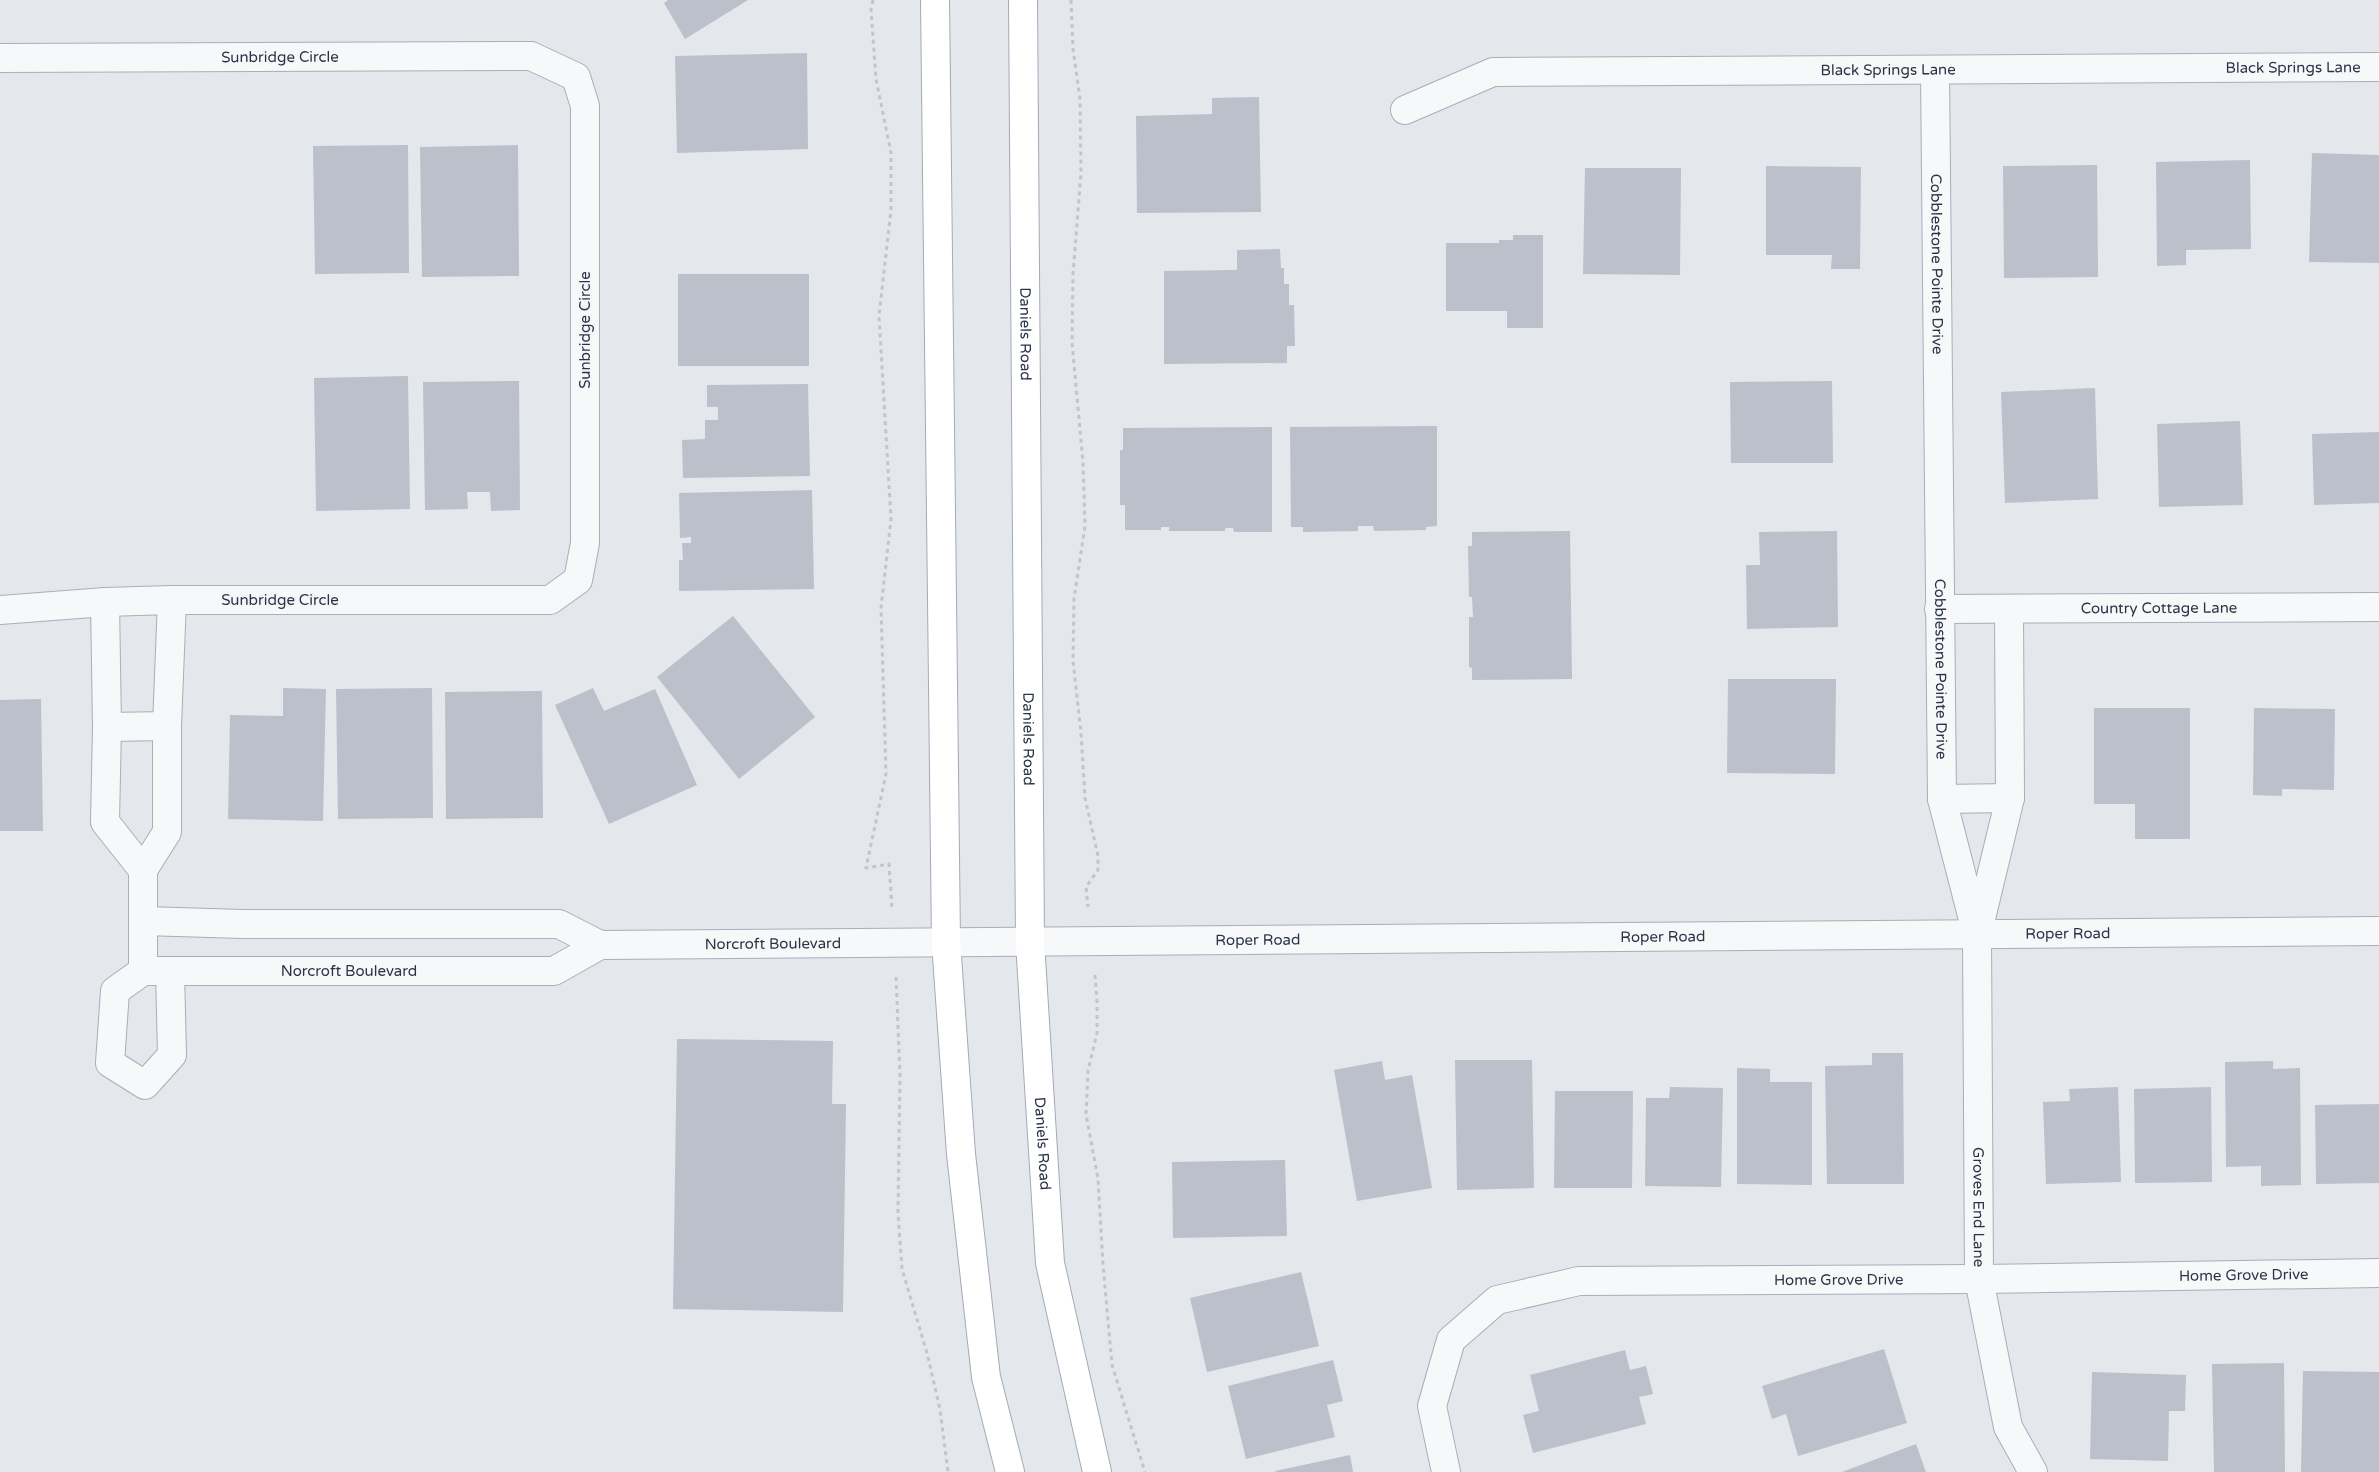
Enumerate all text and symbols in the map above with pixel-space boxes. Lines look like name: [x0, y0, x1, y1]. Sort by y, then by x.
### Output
street label: Sunbridge Circle: [221, 48, 339, 66]
street label: Black Springs Lane: [2226, 58, 2361, 77]
street label: Black Springs Lane: [1821, 60, 1956, 79]
street label: Cobblestone Pointe Drive: [1927, 174, 1947, 354]
street label: Sunbridge Circle: [576, 271, 594, 389]
street label: Daniels Road: [1016, 287, 1035, 381]
street label: Cobblestone Pointe Drive: [1931, 579, 1951, 759]
street label: Sunbridge Circle: [221, 591, 339, 609]
street label: Country Cottage Lane: [2081, 599, 2237, 617]
street label: Daniels Road: [1019, 692, 1038, 786]
street label: Roper Road: [2025, 924, 2110, 943]
street label: Roper Road: [1620, 927, 1706, 946]
street label: Roper Road: [1215, 930, 1301, 949]
street label: Norcroft Boulevard: [705, 934, 841, 953]
street label: Norcroft Boulevard: [281, 962, 417, 980]
street label: Daniels Road: [1031, 1096, 1054, 1191]
street label: Groves End Lane: [1969, 1147, 1988, 1267]
street label: Home Grove Drive: [2179, 1265, 2309, 1285]
street label: Home Grove Drive: [1774, 1270, 1904, 1289]

